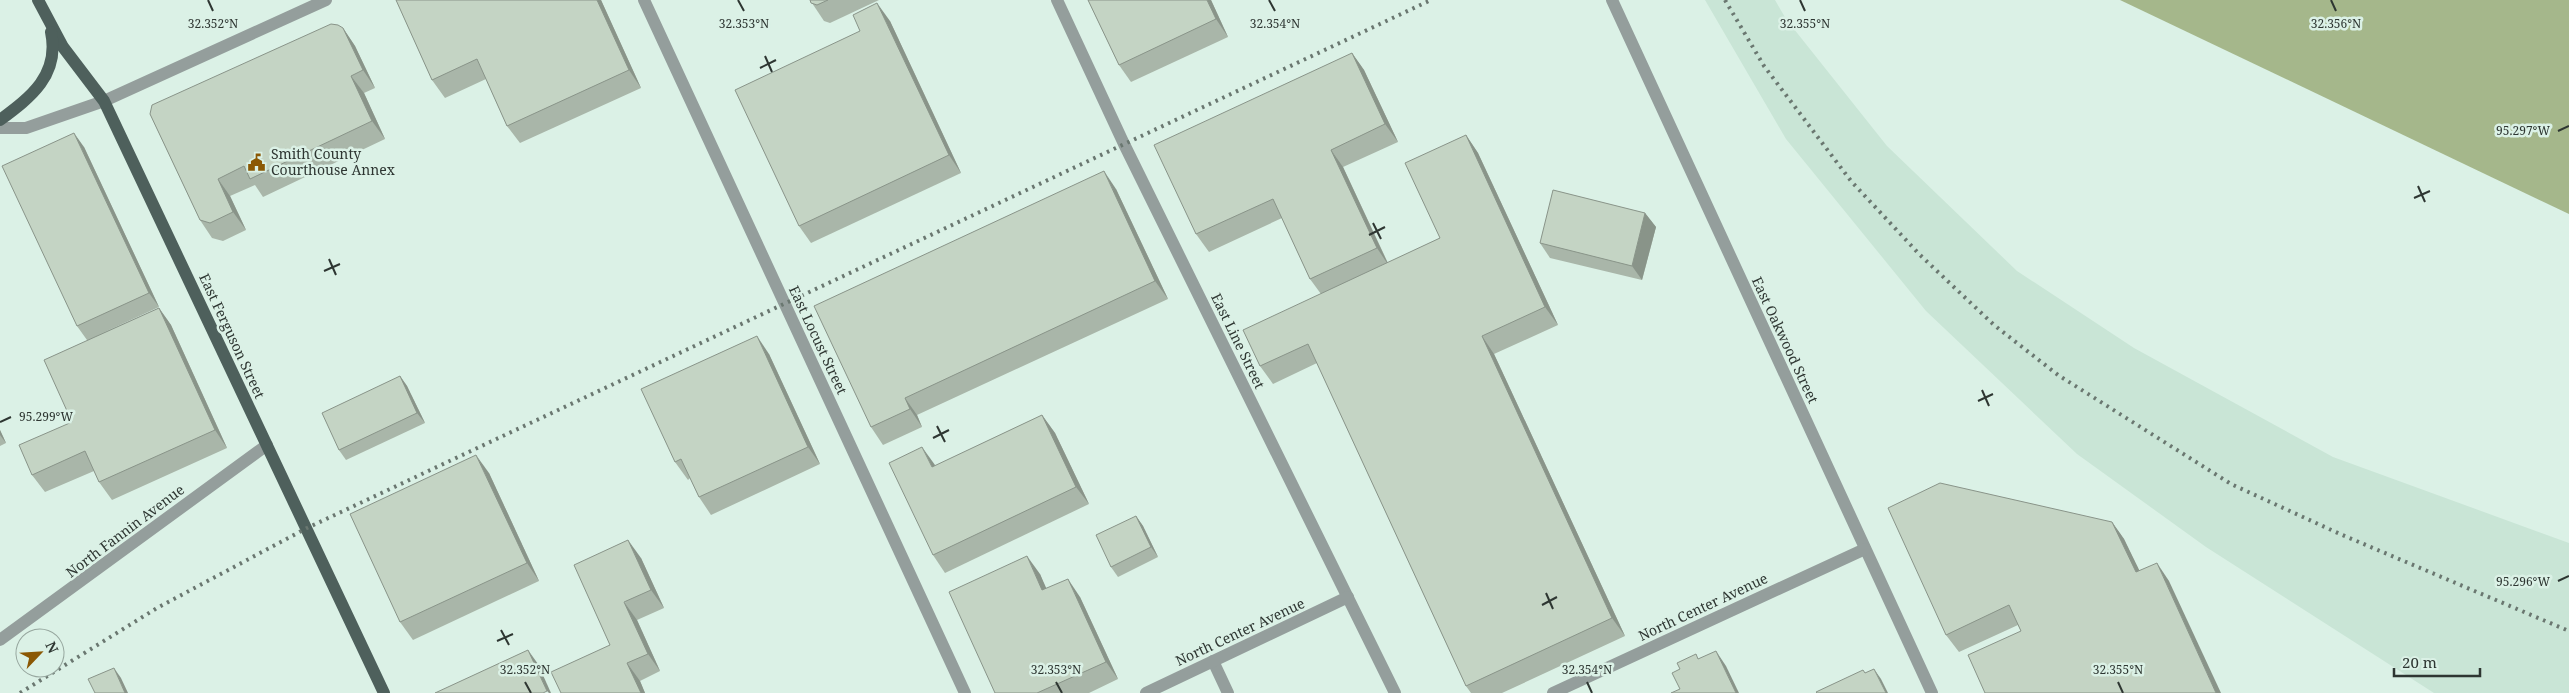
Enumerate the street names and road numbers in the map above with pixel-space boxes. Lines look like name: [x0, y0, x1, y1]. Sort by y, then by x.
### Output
street label: East Ferguson Street: [195, 270, 270, 401]
street label: East Oakwood Street: [1748, 273, 1823, 406]
street label: East Locust Street: [785, 282, 852, 397]
street label: East Line Street: [1207, 290, 1270, 392]
street label: North Fannin Avenue: [62, 480, 188, 581]
street label: North Center Avenue: [1635, 568, 1771, 645]
street label: North Center Avenue: [1172, 593, 1308, 670]

